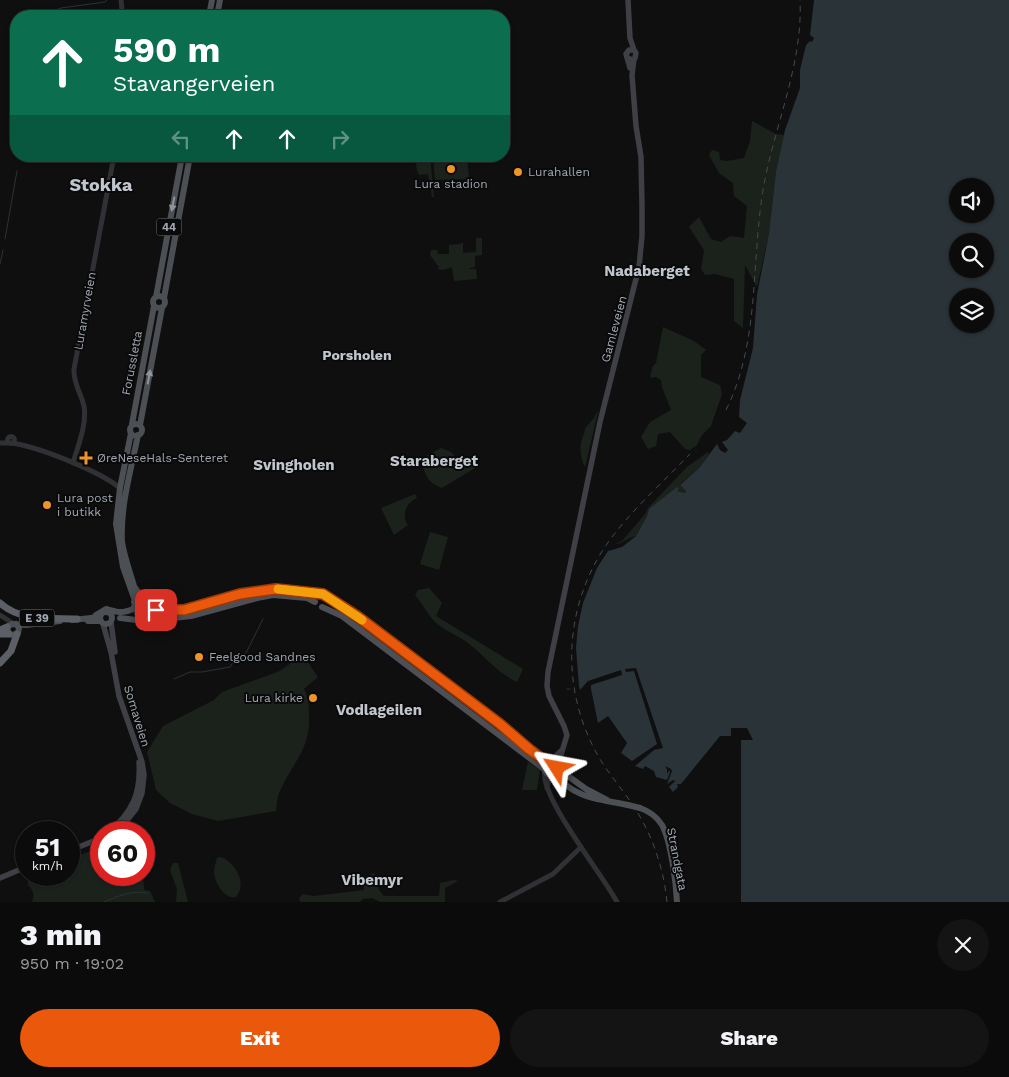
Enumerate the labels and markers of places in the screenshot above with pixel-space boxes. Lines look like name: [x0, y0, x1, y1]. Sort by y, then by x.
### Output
marker: Lura stadion: [445, 163, 457, 175]
place label: Lurahallen: [528, 165, 590, 179]
marker: Lurahallen: [512, 166, 524, 178]
place label: Lura stadion: [414, 177, 488, 191]
marker: ØreNeseHals-Senteret: [79, 451, 93, 465]
place label: ØreNeseHals-Senteret: [97, 451, 228, 465]
place label: Lura post i butikk: [57, 491, 113, 519]
marker: Lura post i butikk: [41, 499, 53, 511]
pin: [135, 589, 177, 631]
place label: Feelgood Sandnes: [209, 650, 316, 664]
marker: Feelgood Sandnes: [193, 651, 205, 663]
place label: Lura kirke: [245, 691, 303, 705]
marker: Lura kirke: [307, 692, 319, 704]

